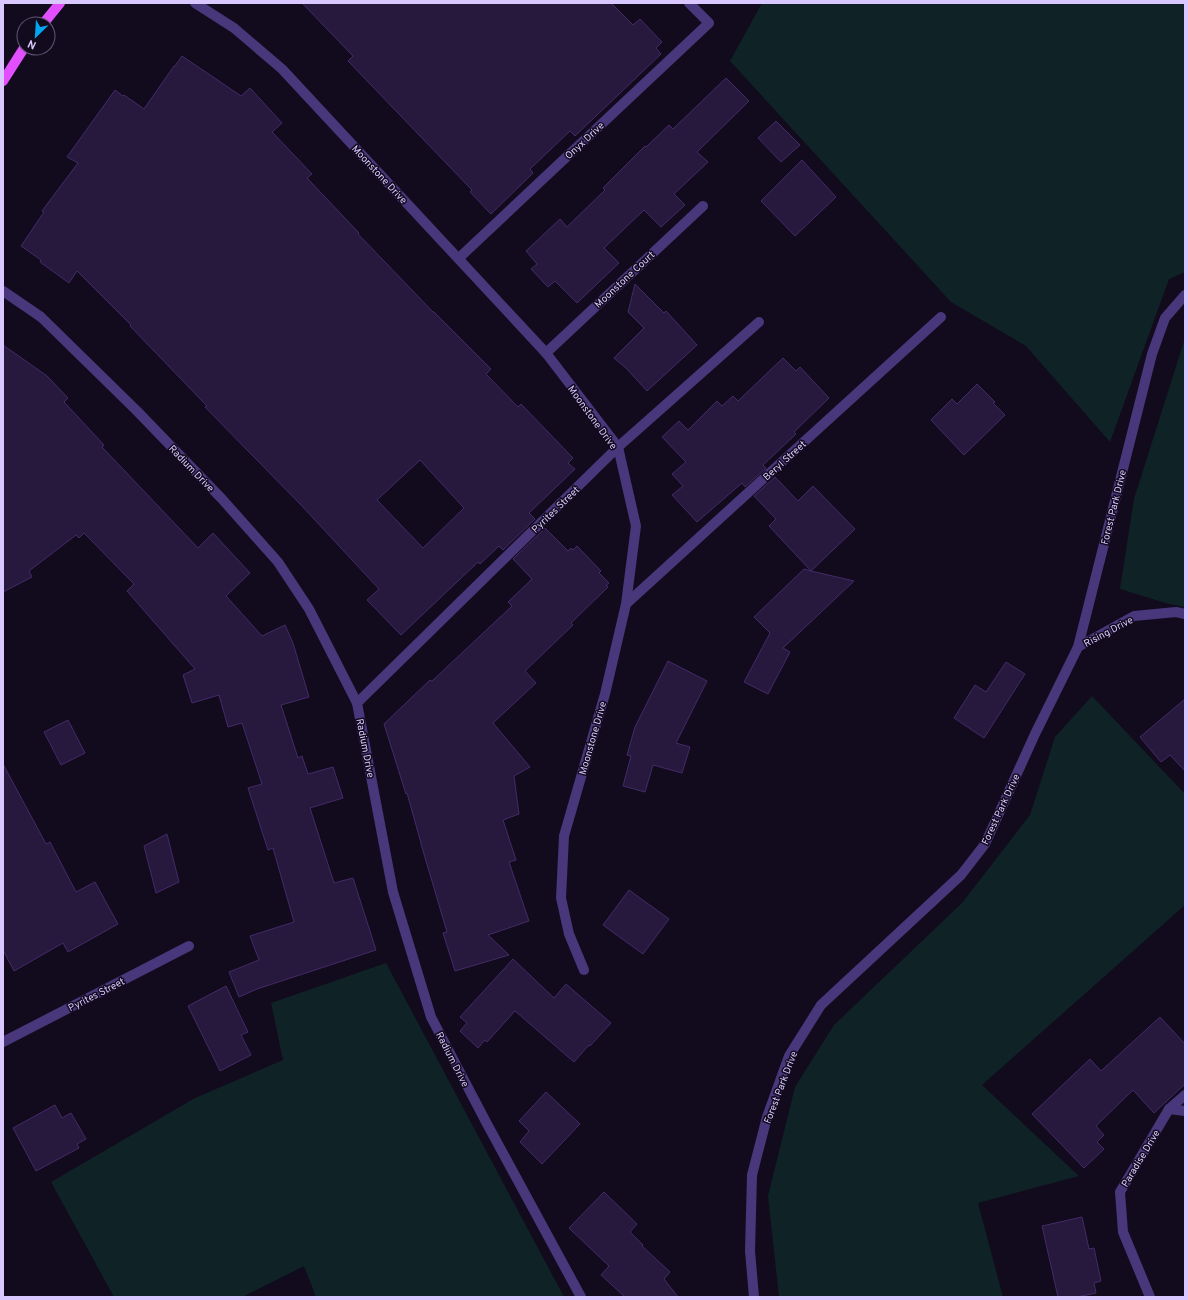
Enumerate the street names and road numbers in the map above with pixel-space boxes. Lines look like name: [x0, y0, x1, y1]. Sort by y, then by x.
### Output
street label: Onyx Drive: [563, 120, 607, 163]
street label: Moonstone Drive: [348, 143, 410, 207]
street label: Moonstone Court: [592, 249, 658, 311]
street label: Moonstone Drive: [564, 383, 619, 452]
street label: Beryl Street: [761, 438, 810, 484]
street label: Radium Drive: [165, 443, 217, 495]
street label: Forest Park Drive: [1099, 469, 1130, 546]
street label: Pyrites Street: [529, 484, 583, 536]
street label: Rising Drive: [1082, 614, 1136, 651]
street label: Moonstone Drive: [577, 700, 610, 777]
street label: Radium Drive: [352, 717, 377, 779]
street label: Forest Park Drive: [979, 772, 1023, 847]
street label: Pyrites Street: [66, 975, 127, 1015]
street label: Radium Drive: [432, 1030, 471, 1090]
street label: Forest Park Drive: [762, 1049, 801, 1126]
street label: Paradise Drive: [1119, 1128, 1164, 1190]

